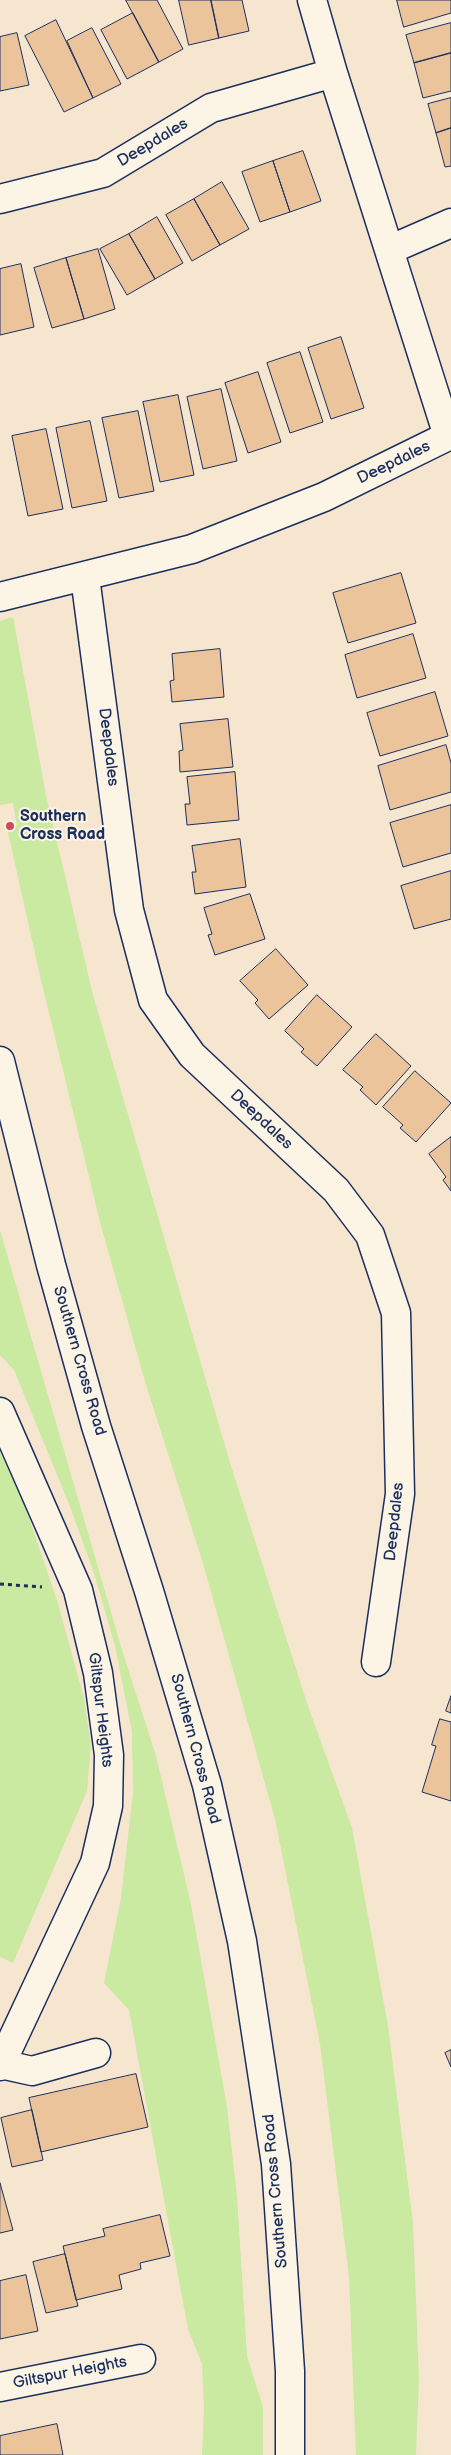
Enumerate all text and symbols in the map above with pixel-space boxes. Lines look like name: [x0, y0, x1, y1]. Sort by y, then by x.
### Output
street label: Deepdales: [114, 114, 192, 172]
street label: Deepdales: [354, 437, 434, 489]
street label: Deepdales: [94, 707, 122, 787]
place label: Southern Cross Road: [20, 807, 105, 845]
marker: Southern Cross Road: [4, 820, 16, 832]
street label: Deepdales: [226, 1086, 296, 1154]
street label: Southern Cross Road: [48, 1284, 110, 1438]
street label: Deepdales: [381, 1482, 409, 1562]
street label: Giltspur Heights: [83, 1651, 117, 1769]
street label: Southern Cross Road: [166, 1672, 224, 1826]
street label: Southern Cross Road: [260, 2113, 292, 2269]
street label: Giltspur Heights: [11, 2353, 129, 2393]

